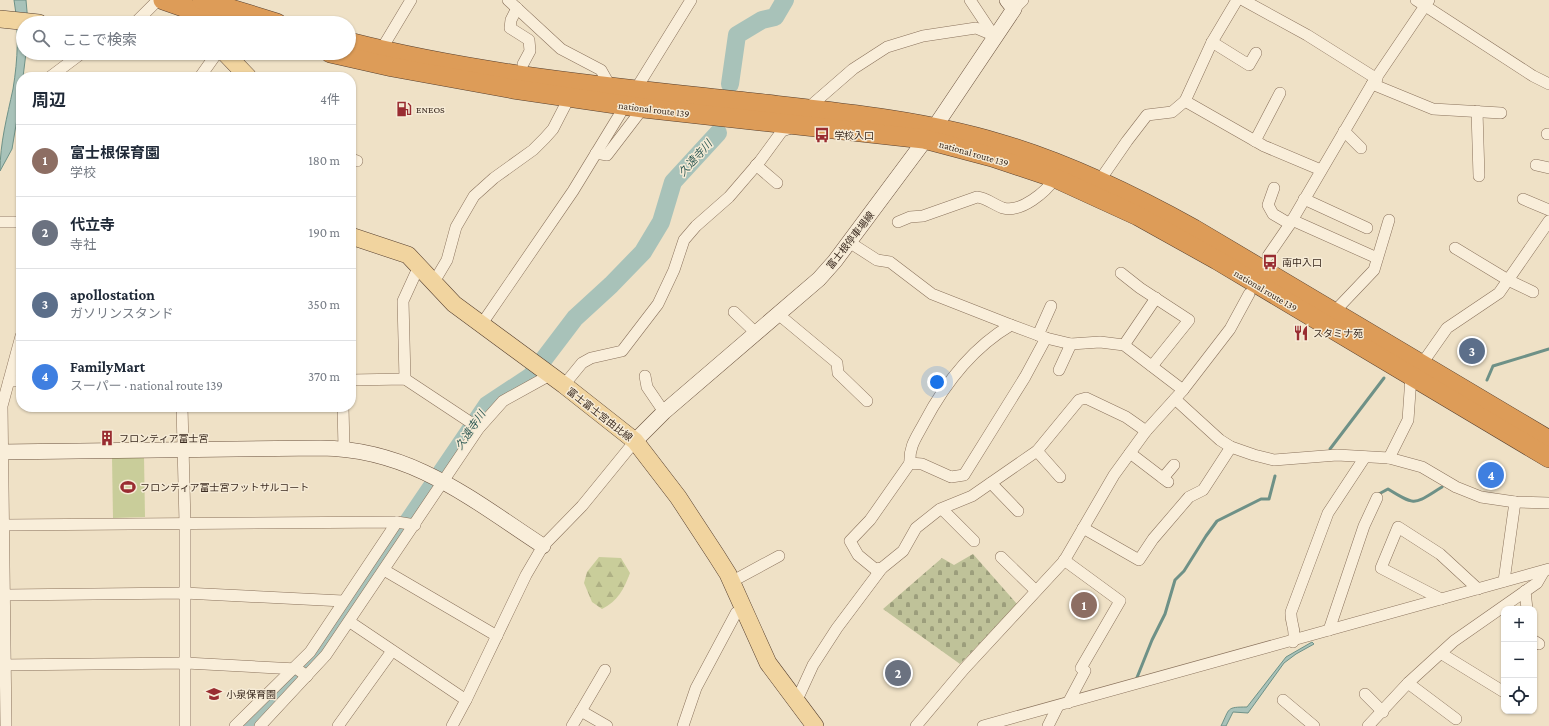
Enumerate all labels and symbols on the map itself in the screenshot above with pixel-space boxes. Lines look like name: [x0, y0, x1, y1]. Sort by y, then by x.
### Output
fuel station icon: ENEOS: [395, 100, 413, 118]
street label: national route 139: [618, 100, 690, 119]
place label: ENEOS: [416, 104, 445, 115]
bus stop icon: 学校入口: [813, 126, 831, 144]
place label: 学校入口: [834, 130, 874, 141]
water label: 久遠寺川: [676, 137, 715, 178]
street label: national route 139: [938, 138, 1010, 169]
street label: 富士根停車場線: [825, 209, 876, 271]
bus stop icon: 南中入口: [1261, 253, 1279, 271]
place label: 南中入口: [1282, 257, 1322, 268]
street label: national route 139: [1232, 267, 1299, 314]
restaurant icon: スタミナ苑: [1292, 324, 1310, 342]
place label: スタミナ苑: [1313, 328, 1363, 339]
pin: 3: [1459, 336, 1485, 366]
your location: [927, 372, 947, 392]
street label: 富士富士宮由比線: [565, 385, 635, 443]
water label: 久遠寺川: [453, 408, 488, 452]
building icon: フロンティア富士宮: [98, 429, 116, 447]
place label: フロンティア富士宮: [119, 433, 208, 444]
pin: 4: [1478, 460, 1504, 490]
sports icon: フロンティア富士宮フットサルコート: [119, 478, 137, 496]
place label: フロンティア富士宮フットサルコート: [140, 482, 309, 493]
pin: 1: [1071, 590, 1097, 620]
pin: 2: [885, 658, 911, 688]
school or university icon: 小泉保育園: [205, 685, 223, 703]
place label: 小泉保育園: [226, 689, 276, 700]

